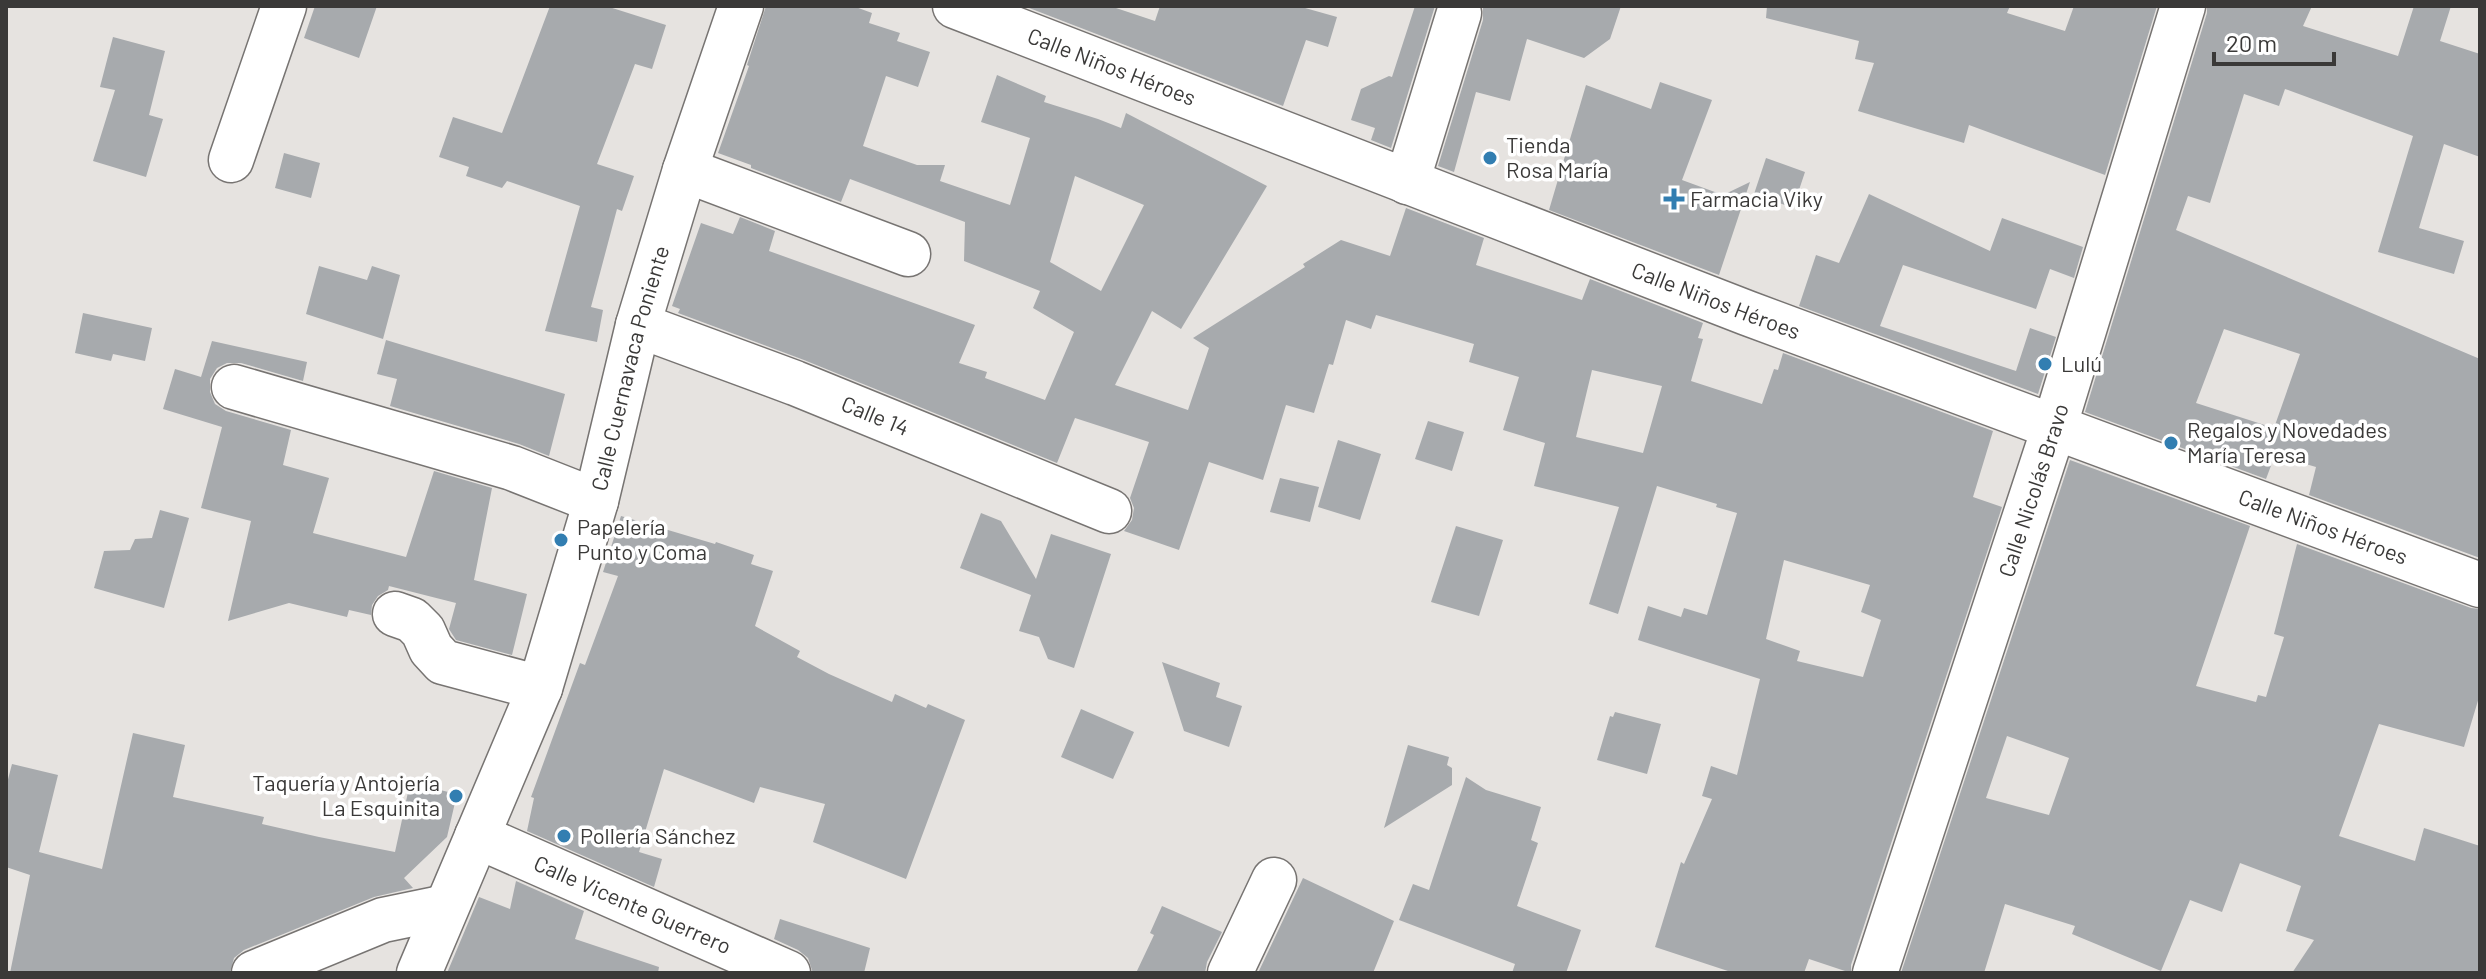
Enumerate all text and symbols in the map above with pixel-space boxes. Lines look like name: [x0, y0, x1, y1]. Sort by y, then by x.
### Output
scale bar: [2214, 16, 2334, 66]
street label: Calle Niños Héroes: [1024, 21, 1200, 110]
text: 20 m: [2226, 28, 2277, 57]
place label: Tienda Rosa María: [1506, 131, 1609, 182]
marker: Tienda Rosa María: [1481, 149, 1499, 167]
place label: Farmacia Viky: [1690, 185, 1823, 211]
marker: Farmacia Viky: [1665, 190, 1683, 208]
street label: Calle Cuernavaca Poniente: [585, 242, 673, 493]
street label: Calle Niños Héroes: [1628, 256, 1804, 344]
place label: Lulú: [2061, 350, 2102, 376]
marker: Lulú: [2036, 355, 2054, 373]
street label: Calle 14: [838, 389, 913, 440]
street label: Calle Nicolás Bravo: [1992, 400, 2073, 580]
place label: Regalos y Novedades María Teresa: [2187, 416, 2387, 467]
marker: Regalos y Novedades María Teresa: [2162, 434, 2180, 452]
street label: Calle Niños Héroes: [2235, 483, 2412, 569]
place label: Papelería Punto y Coma: [577, 513, 707, 564]
marker: Papelería Punto y Coma: [552, 531, 570, 549]
place label: Taquería y Antojería La Esquinita: [252, 769, 440, 820]
marker: Taquería y Antojería La Esquinita: [447, 787, 465, 805]
place label: Pollería Sánchez: [580, 822, 735, 848]
marker: Pollería Sánchez: [555, 827, 573, 845]
street label: Calle Vicente Guerrero: [530, 849, 736, 958]

